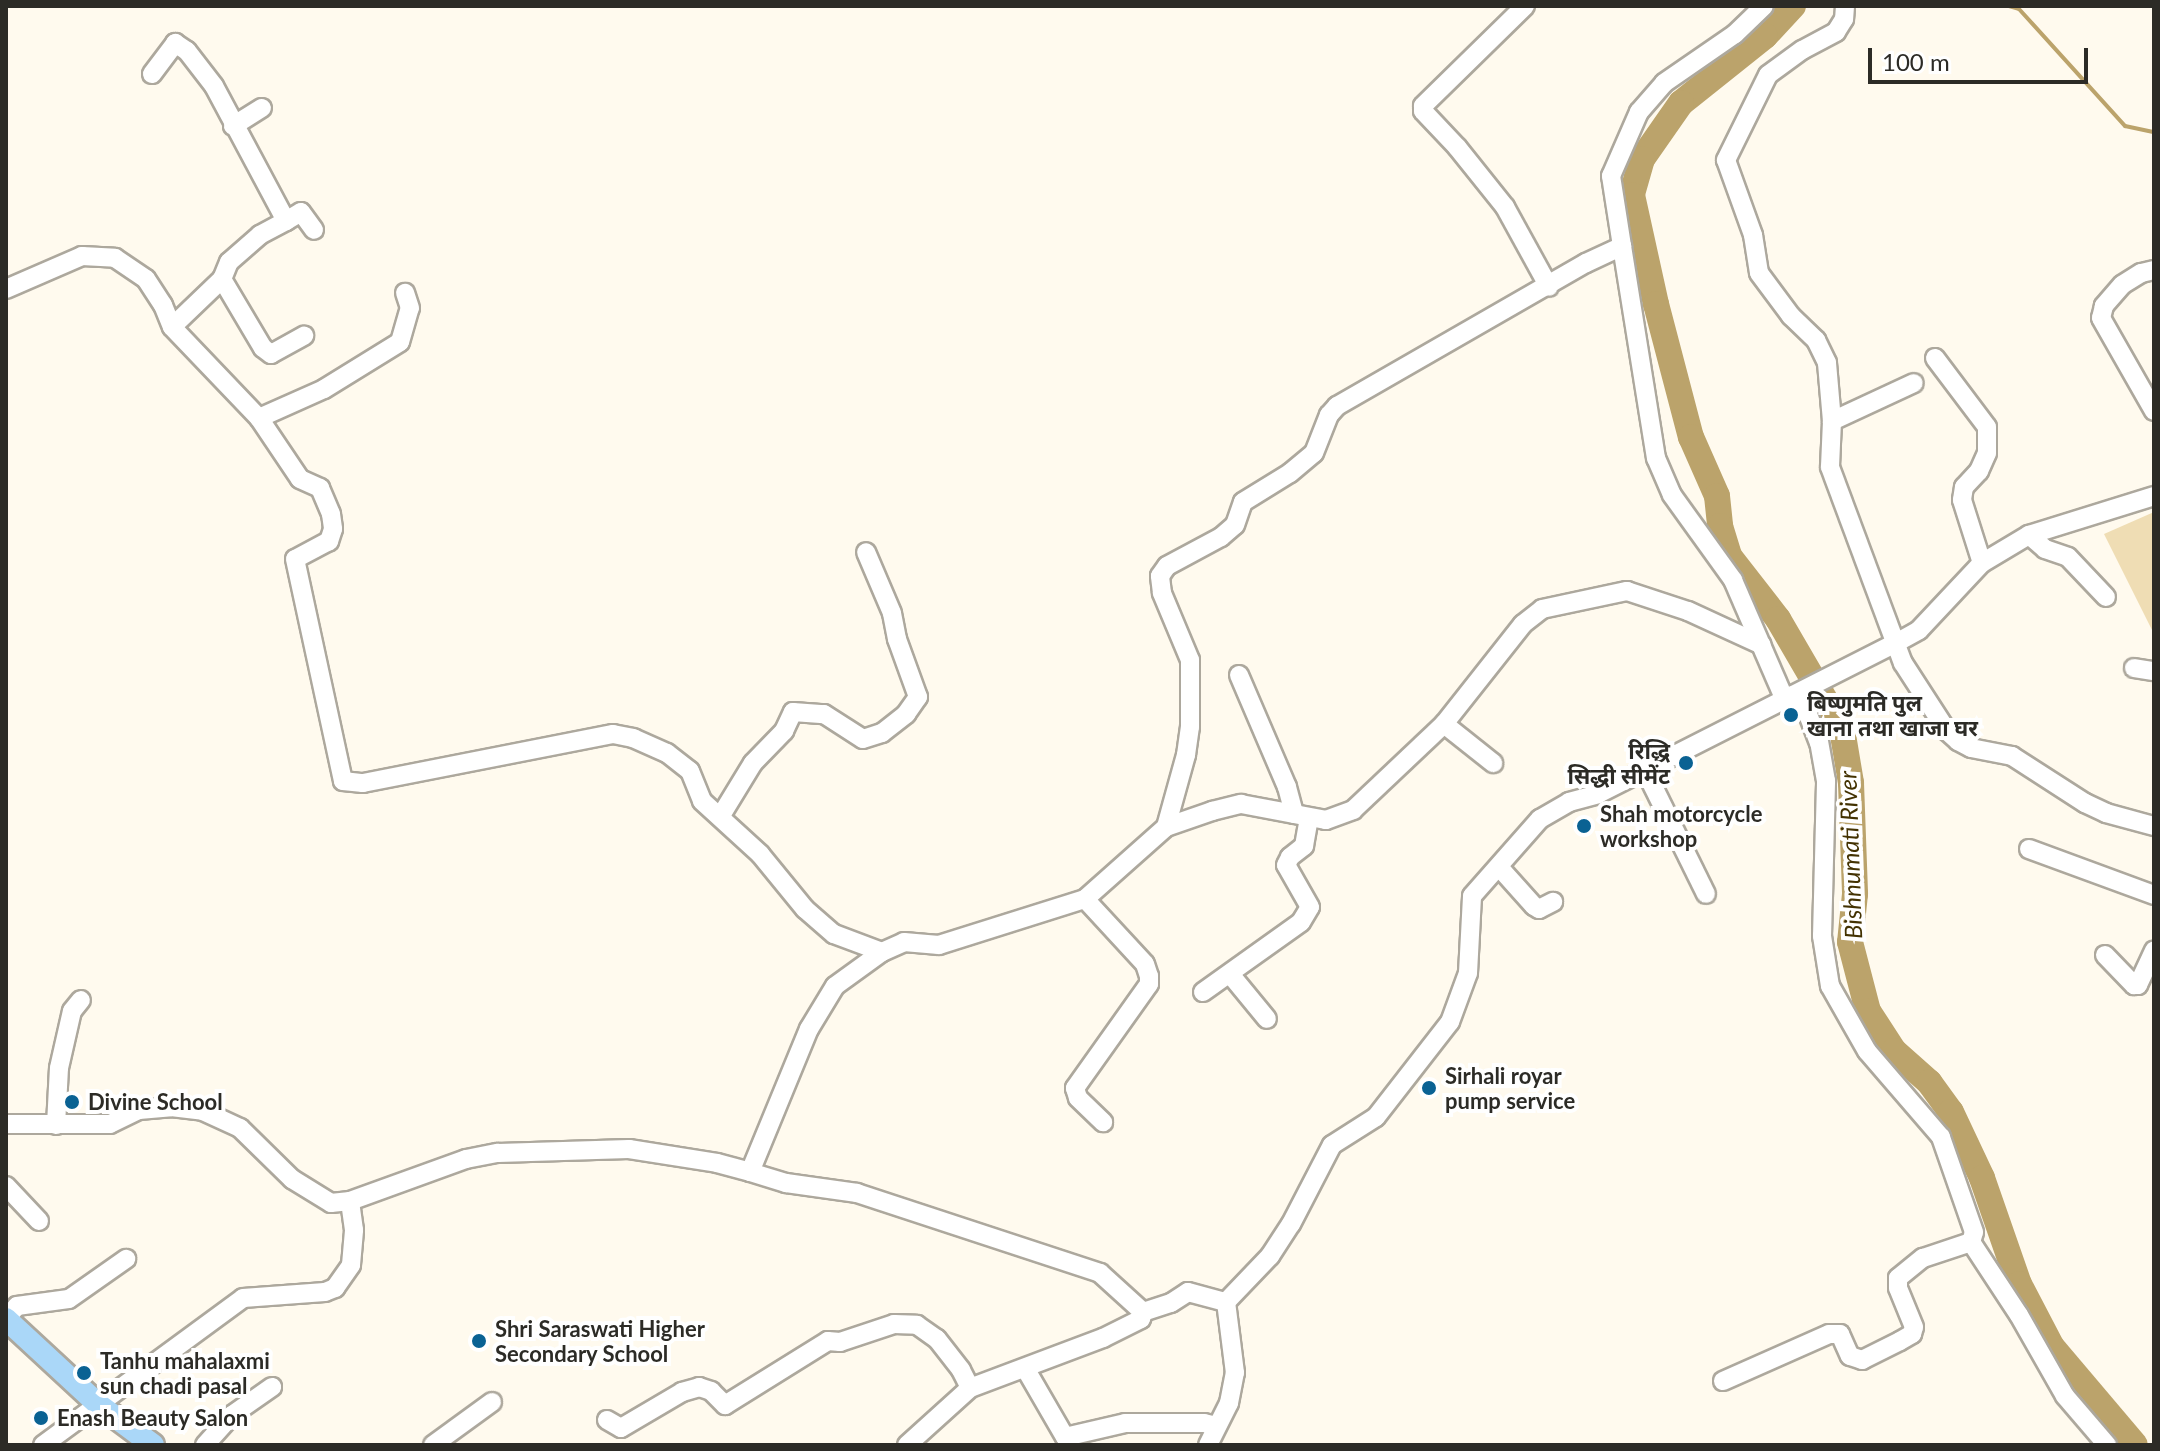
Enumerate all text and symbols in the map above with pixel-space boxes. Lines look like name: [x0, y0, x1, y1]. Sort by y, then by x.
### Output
scale bar: [1872, 32, 2092, 82]
text: 100 m: [1882, 47, 1950, 76]
place label: बिष्णुमति पुल खाना तथा खाजा घर: [1807, 689, 1978, 740]
marker: बिष्णुमति पुल खाना तथा खाजा घर: [1782, 706, 1800, 724]
place label: रिद्धि सिद्धी सीमेंट: [1568, 737, 1670, 788]
marker: रिद्धि सिद्धी सीमेंट: [1677, 754, 1695, 772]
water label: Bishnumati River: [1833, 770, 1867, 940]
place label: Shah motorcycle workshop: [1600, 800, 1762, 852]
marker: Shah motorcycle workshop: [1575, 817, 1593, 835]
place label: Sirhali royar pump service: [1445, 1062, 1575, 1114]
marker: Sirhali royar pump service: [1420, 1079, 1438, 1097]
place label: Divine School: [88, 1089, 223, 1115]
marker: Divine School: [63, 1093, 81, 1111]
place label: Shri Saraswati Higher Secondary School: [495, 1315, 705, 1366]
marker: Shri Saraswati Higher Secondary School: [470, 1332, 488, 1350]
place label: Tanhu mahalaxmi sun chadi pasal: [100, 1347, 270, 1398]
marker: Tanhu mahalaxmi sun chadi pasal: [75, 1364, 93, 1382]
place label: Enash Beauty Salon: [57, 1405, 249, 1431]
marker: Enash Beauty Salon: [32, 1409, 50, 1427]

